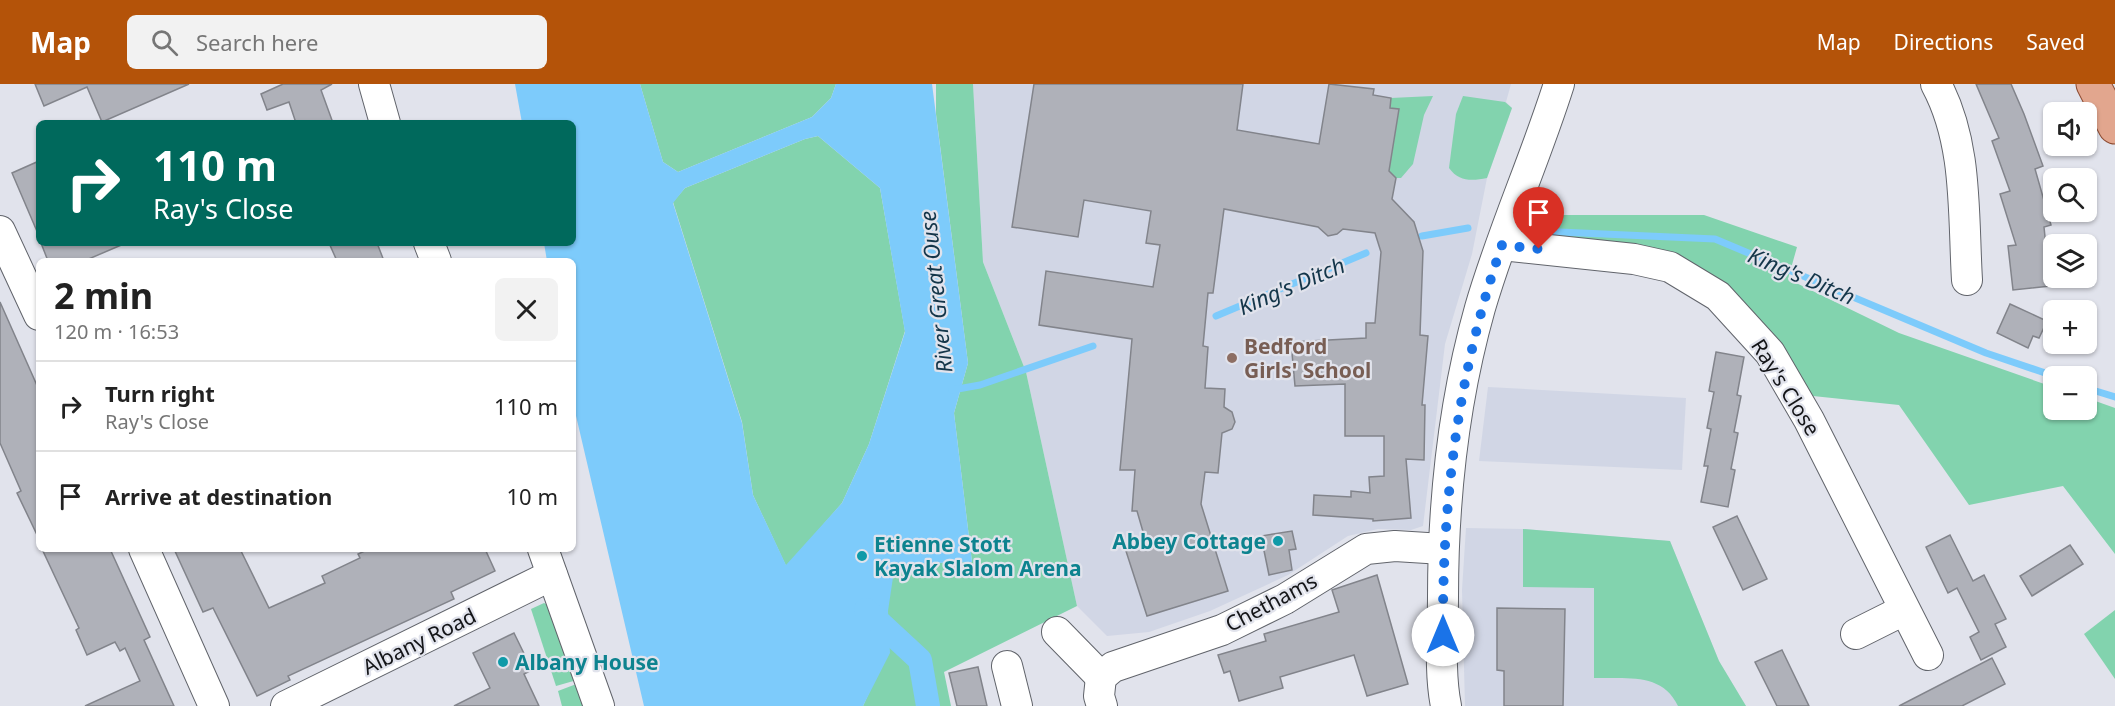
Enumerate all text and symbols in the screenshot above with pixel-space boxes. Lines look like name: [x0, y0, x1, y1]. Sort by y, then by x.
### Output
search box: [127, 15, 547, 69]
text: Map: [30, 23, 91, 61]
icon: search: [148, 26, 181, 59]
text: Search here: [196, 27, 318, 57]
text: Map: [1817, 28, 1861, 56]
text: Directions: [1894, 28, 1993, 56]
text: Saved: [2026, 28, 2085, 56]
map controls: [2043, 102, 2097, 420]
button: sound: [2043, 102, 2097, 156]
text: 110 m: [153, 136, 277, 193]
icon: right: [54, 144, 132, 222]
button: search: [2043, 168, 2097, 222]
pin: [1513, 187, 1564, 249]
text: Ray's Close: [153, 190, 294, 227]
icon: arrive: [1522, 196, 1555, 229]
water label: River Great Ouse: [912, 209, 958, 375]
button: layers: [2043, 234, 2097, 288]
water label: King's Ditch: [1744, 239, 1860, 311]
water label: King's Ditch: [1233, 249, 1349, 321]
text: 2 min: [54, 271, 153, 320]
button: close: [495, 278, 558, 341]
button: +: [2043, 300, 2097, 354]
text: 120 m · 16:53: [54, 318, 179, 345]
place label: Bedford Girls' School: [1244, 332, 1371, 384]
street label: Ray's Close: [1745, 333, 1827, 441]
marker: Bedford Girls' School: [1225, 351, 1239, 365]
button: −: [2043, 366, 2097, 420]
text: Turn right: [105, 378, 215, 408]
icon: right: [54, 390, 87, 423]
text: 110 m: [494, 391, 558, 421]
text: Ray's Close: [105, 408, 209, 435]
icon: arrive: [54, 480, 87, 513]
text: Arrive at destination: [105, 481, 332, 511]
text: 10 m: [507, 481, 558, 511]
place label: Abbey Cottage: [1112, 527, 1266, 555]
place label: Etienne Stott Kayak Slalom Arena: [874, 530, 1082, 582]
marker: Abbey Cottage: [1271, 534, 1285, 548]
marker: Etienne Stott Kayak Slalom Arena: [855, 549, 869, 563]
street label: Chethams: [1220, 566, 1322, 638]
street label: Albany Road: [358, 601, 480, 681]
position arrow: [1411, 603, 1475, 667]
place label: Albany House: [515, 648, 659, 676]
marker: Albany House: [496, 655, 510, 669]

